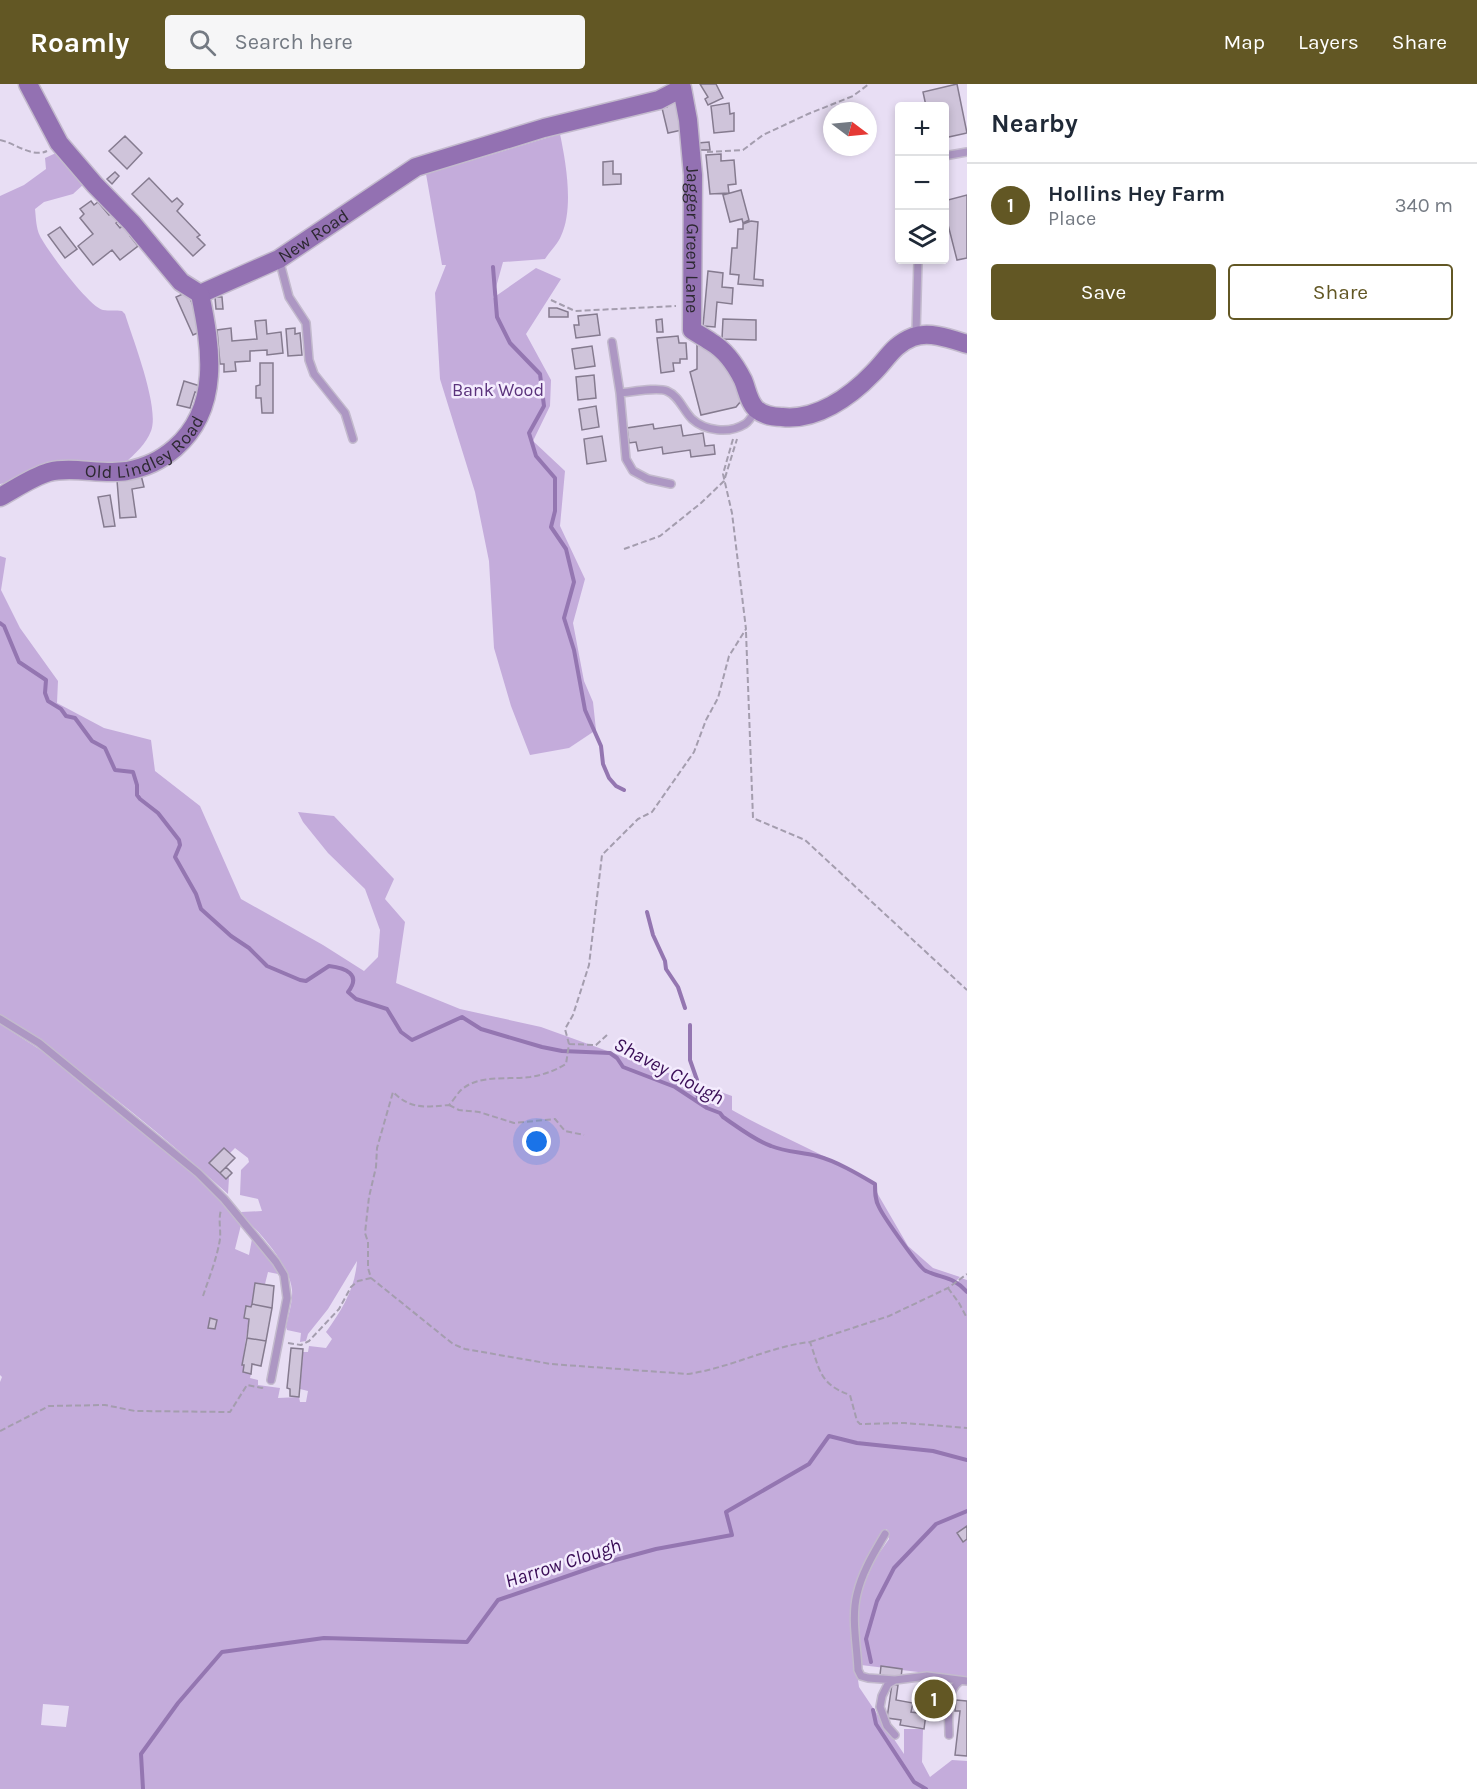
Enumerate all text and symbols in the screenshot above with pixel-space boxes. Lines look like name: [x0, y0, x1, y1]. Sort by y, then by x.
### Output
search box: [165, 15, 585, 69]
text: Roamly: [30, 26, 129, 59]
icon: search: [186, 26, 219, 59]
text: Search here: [234, 29, 353, 55]
text: Map: [1223, 30, 1265, 54]
text: Layers: [1298, 30, 1359, 54]
text: Share: [1392, 30, 1447, 54]
north arrow: [823, 102, 877, 156]
map controls: [895, 102, 949, 264]
button: +: [895, 102, 949, 156]
text: Nearby: [991, 108, 1078, 139]
button: −: [895, 156, 949, 210]
street label: Jagger Green Lane: [681, 165, 704, 313]
text: Hollins Hey Farm: [1048, 181, 1225, 207]
text: 1: [1007, 194, 1014, 217]
text: 340 m: [1395, 194, 1453, 217]
street label: New Road: [274, 204, 353, 267]
text: Place: [1048, 207, 1096, 230]
button: layers: [895, 210, 949, 264]
button: Save: [991, 264, 1216, 320]
button: Share: [1228, 264, 1453, 320]
park label: Bank Wood: [452, 379, 544, 401]
street label: Old Lindley Road: [84, 412, 209, 483]
water label: Shavey Clough: [610, 1032, 728, 1110]
your location: [522, 1127, 551, 1156]
water label: Harrow Clough: [502, 1533, 624, 1593]
pin: 1: [914, 1676, 954, 1722]

